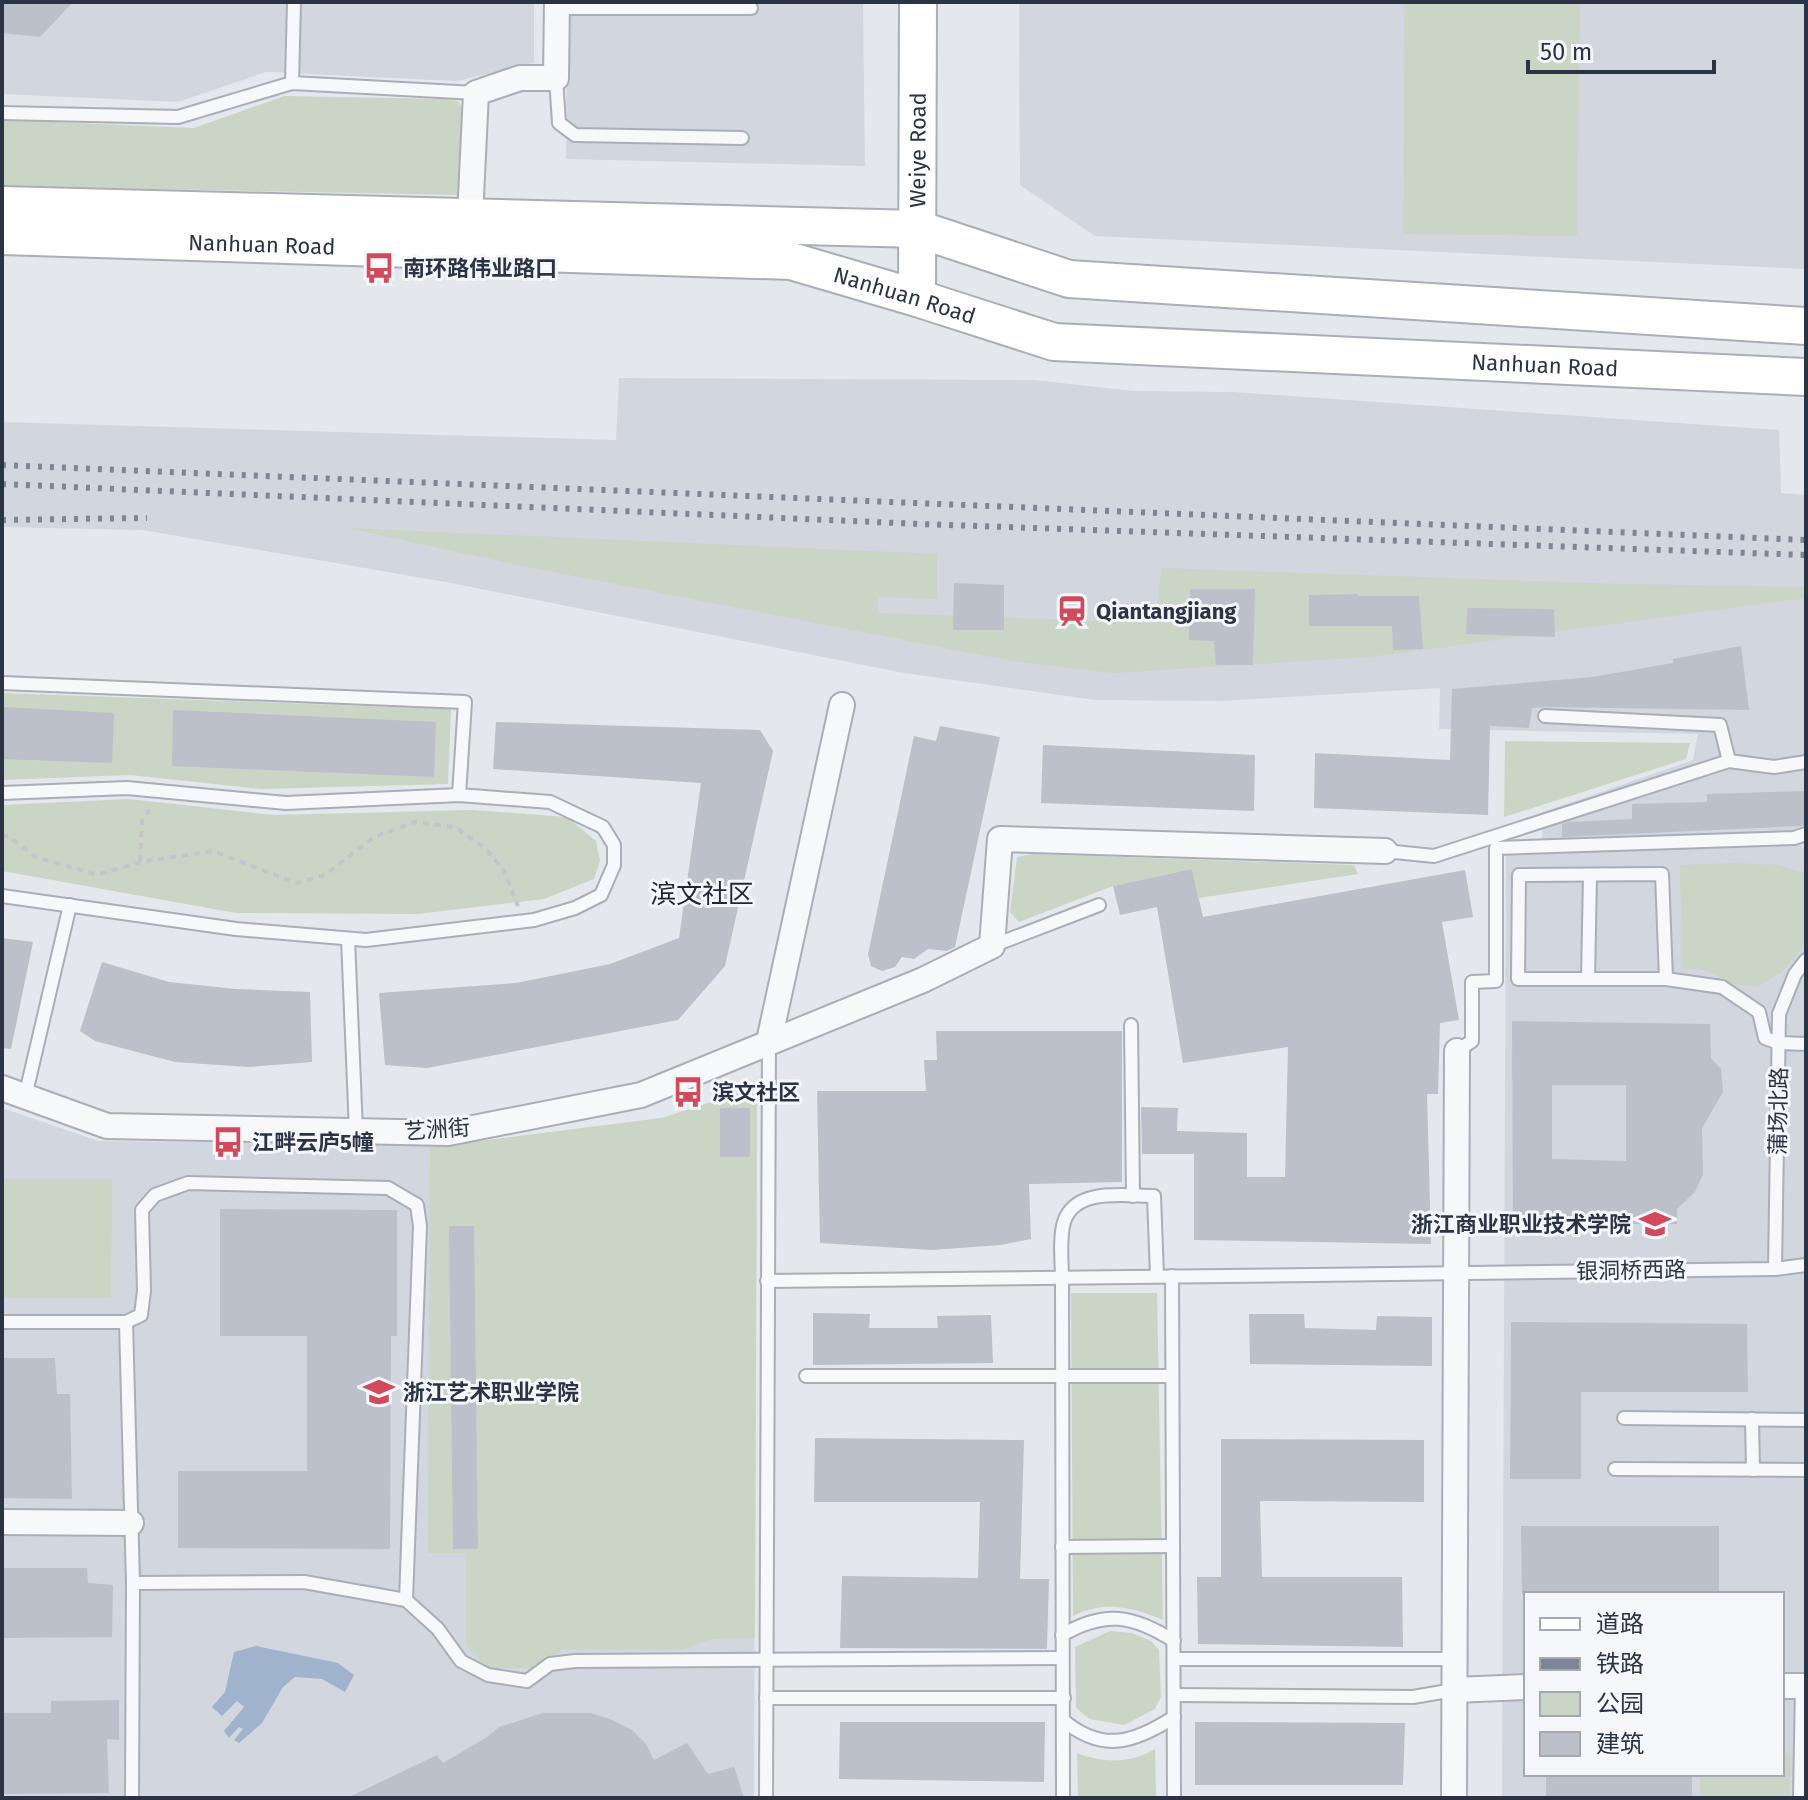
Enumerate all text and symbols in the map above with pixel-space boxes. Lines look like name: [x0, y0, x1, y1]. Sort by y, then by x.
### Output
scale bar: [1528, 24, 1714, 74]
text: 50 m: [1540, 38, 1592, 66]
street label: Weiye Road: [904, 92, 932, 208]
street label: Nanhuan Road: [188, 229, 336, 261]
bus stop icon: 南环路伟业路口: [362, 251, 396, 285]
place label: 南环路伟业路口: [403, 255, 557, 282]
street label: Nanhuan Road: [830, 261, 979, 330]
street label: Nanhuan Road: [1471, 348, 1619, 382]
station icon: Qiantangjiang: [1055, 594, 1089, 628]
place label: Qiantangjiang: [1096, 598, 1237, 625]
district label: 滨文社区: [650, 879, 754, 910]
street label: 蒲场北路: [1764, 1067, 1793, 1155]
bus stop icon: 滨文社区: [671, 1075, 705, 1109]
place label: 滨文社区: [712, 1079, 800, 1106]
street label: 艺洲街: [403, 1114, 471, 1145]
bus stop icon: 江畔云庐5幢: [211, 1125, 245, 1159]
place label: 江畔云庐5幢: [252, 1129, 374, 1156]
school or university icon: 浙江商业职业技术学院: [1638, 1207, 1672, 1241]
place label: 浙江商业职业技术学院: [1411, 1211, 1631, 1238]
street label: 银洞桥西路: [1576, 1256, 1686, 1285]
school or university icon: 浙江艺术职业学院: [362, 1375, 396, 1409]
place label: 浙江艺术职业学院: [403, 1379, 579, 1406]
legend: [1524, 1592, 1784, 1776]
text: 道路: [1596, 1610, 1644, 1638]
text: 铁路: [1596, 1650, 1644, 1678]
text: 公园: [1596, 1690, 1644, 1718]
text: 建筑: [1596, 1730, 1644, 1758]

